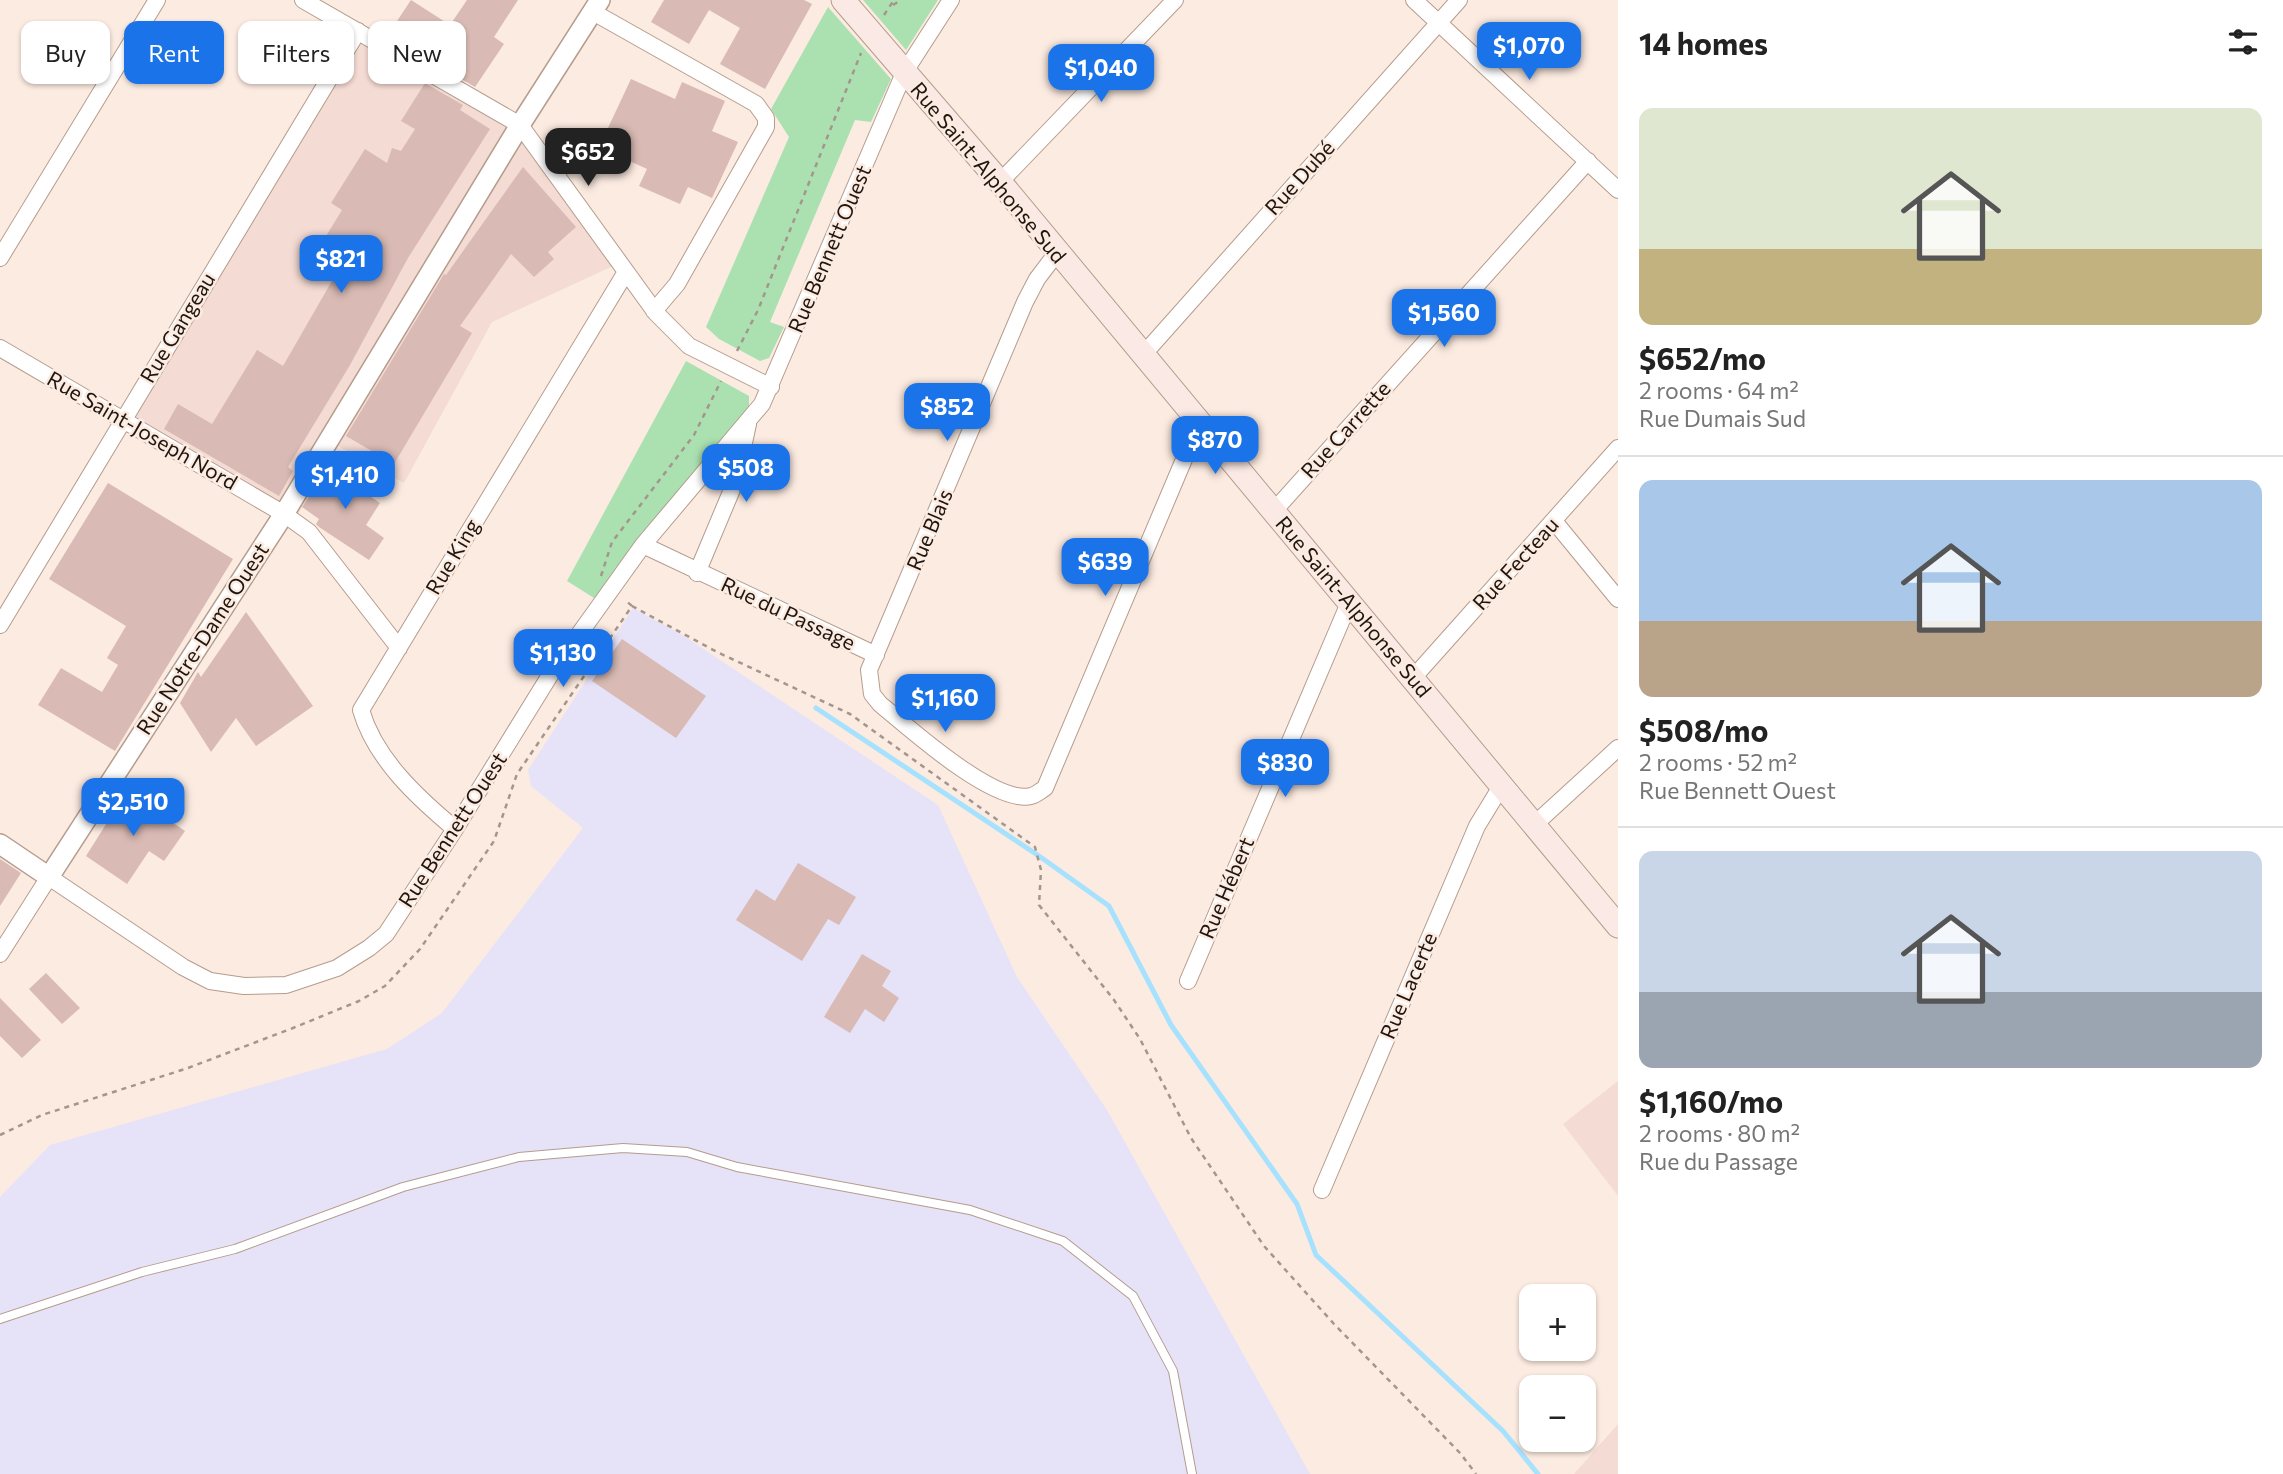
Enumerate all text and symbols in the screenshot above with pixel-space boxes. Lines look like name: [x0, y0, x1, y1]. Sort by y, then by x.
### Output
chip: Buy: [21, 21, 110, 84]
chip: Rent: [124, 21, 224, 84]
chip: Filters: [238, 21, 354, 84]
chip: New: [368, 21, 466, 84]
pin: $1,070: [1472, 22, 1586, 82]
icon: filters: [2224, 23, 2262, 61]
text: 14 homes: [1639, 24, 1768, 61]
text: $1,070: [1493, 31, 1565, 59]
pin: $1,040: [1044, 44, 1158, 104]
text: $1,040: [1064, 53, 1138, 81]
street label: Rue Saint-Alphonse Sud: [906, 77, 1072, 268]
pin: $652: [547, 128, 629, 188]
street label: Rue Dubé: [1259, 135, 1339, 219]
text: $652: [561, 137, 615, 165]
icon: home: [1888, 153, 2014, 279]
street label: Rue Bennett Ouest: [782, 161, 875, 336]
pin: $821: [300, 236, 382, 295]
text: $821: [316, 244, 366, 272]
street label: Rue Gangeau: [134, 268, 219, 387]
pin: $1,560: [1387, 290, 1501, 349]
text: $1,560: [1408, 298, 1480, 326]
text: $652/mo: [1639, 339, 1766, 376]
street label: Rue Saint-Joseph Nord: [43, 365, 242, 494]
street label: Rue Carrette: [1295, 375, 1395, 483]
text: 2 rooms · 64 m²: [1639, 376, 1799, 404]
pin: $852: [906, 384, 988, 443]
text: $852: [920, 392, 974, 420]
text: Rue Dumais Sud: [1639, 404, 1806, 432]
pin: $870: [1174, 416, 1256, 476]
text: $870: [1187, 425, 1243, 453]
pin: $508: [705, 444, 787, 504]
pin: $1,410: [288, 452, 402, 511]
text: $508: [718, 453, 774, 481]
text: $1,410: [311, 460, 379, 488]
street label: Rue Blais: [900, 485, 957, 574]
street label: Rue Saint-Alphonse Sud: [1271, 511, 1437, 702]
street label: Rue Fecteau: [1467, 512, 1563, 614]
street label: Rue King: [419, 514, 484, 599]
icon: home: [1888, 525, 2014, 651]
street label: Rue Notre-Dame Ouest: [130, 538, 273, 739]
pin: $639: [1064, 538, 1146, 598]
text: $639: [1078, 547, 1132, 575]
street label: Rue du Passage: [718, 571, 860, 655]
pin: $1,130: [506, 630, 620, 689]
text: $1,130: [530, 638, 596, 666]
pin: $1,160: [888, 674, 1002, 734]
text: $1,160: [911, 683, 979, 711]
text: $508/mo: [1639, 711, 1768, 748]
pin: $830: [1244, 740, 1326, 799]
street label: Rue Bennett Ouest: [392, 747, 511, 911]
text: $830: [1257, 748, 1313, 776]
text: 2 rooms · 52 m²: [1639, 748, 1797, 776]
text: Rue Bennett Ouest: [1639, 776, 1836, 804]
pin: $2,510: [76, 778, 190, 838]
text: $2,510: [97, 787, 169, 815]
street label: Rue Hébert: [1193, 833, 1258, 942]
icon: home: [1888, 896, 2014, 1022]
street label: Rue Lacerte: [1374, 928, 1441, 1042]
text: $1,160/mo: [1639, 1082, 1783, 1119]
text: 2 rooms · 80 m²: [1639, 1119, 1800, 1147]
text: Rue du Passage: [1639, 1147, 1798, 1175]
map controls: [1519, 1284, 1596, 1452]
button: +: [1519, 1284, 1596, 1361]
button: −: [1519, 1375, 1596, 1452]

